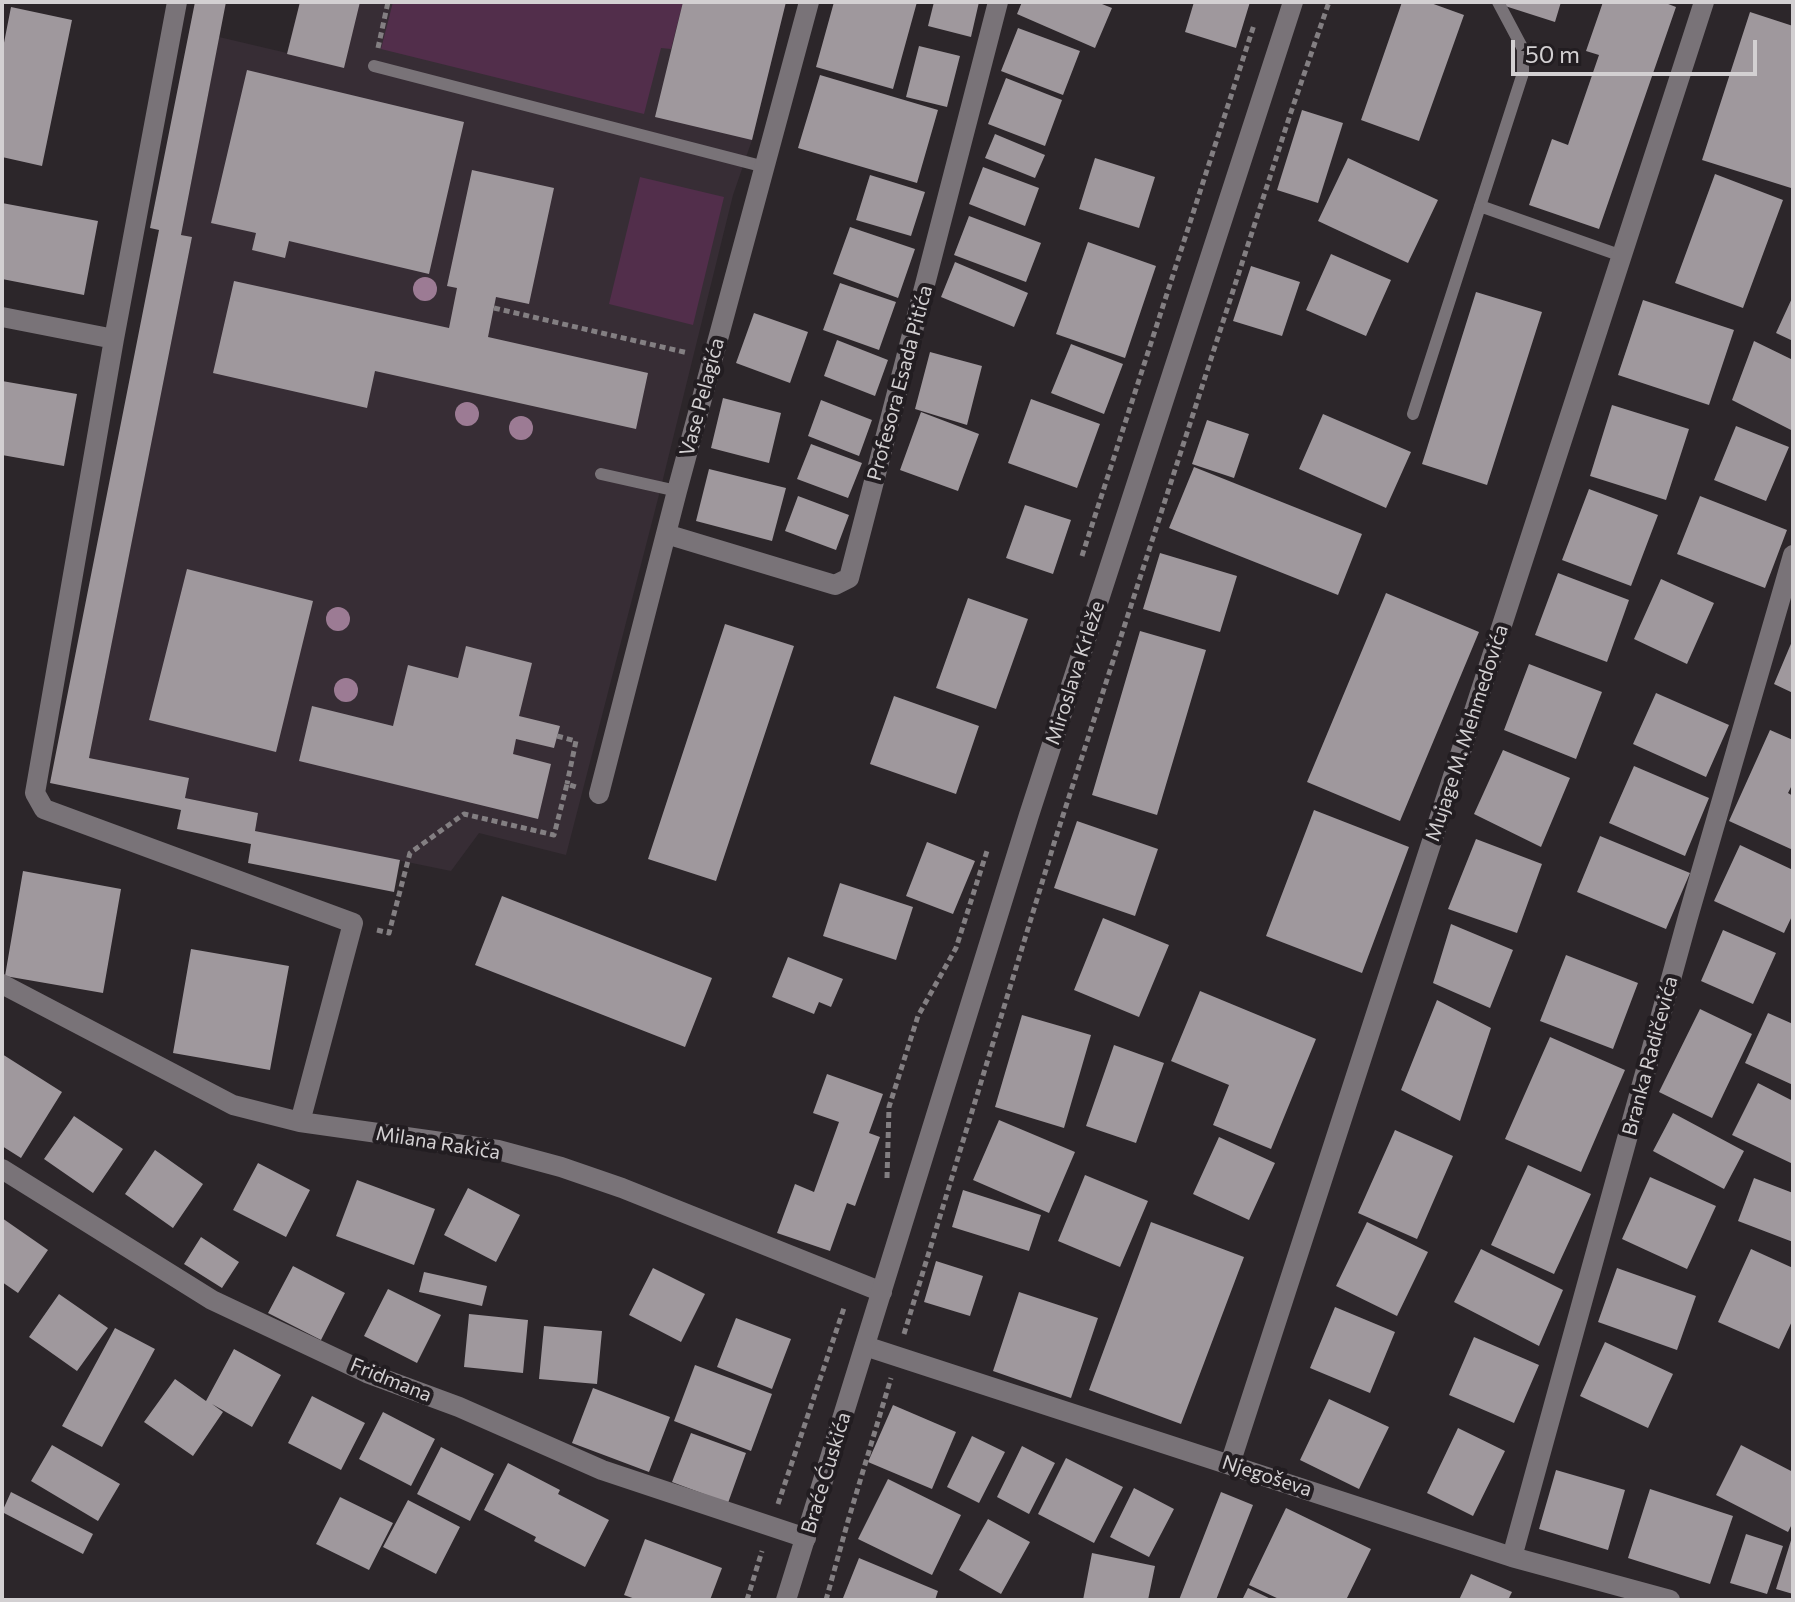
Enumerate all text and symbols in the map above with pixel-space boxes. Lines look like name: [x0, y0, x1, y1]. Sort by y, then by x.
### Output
scale bar: [1515, 24, 1761, 74]
text: 50 m: [1525, 39, 1580, 68]
street label: Profesora Esada Pitića: [862, 282, 938, 484]
street label: Vase Pelagića: [675, 335, 729, 459]
street label: Miroslava Krleže: [1040, 598, 1110, 748]
street label: Mujage M. Mehmedovića: [1421, 622, 1513, 844]
street label: Branka Radičevića: [1617, 974, 1683, 1138]
street label: Milana Rakiča: [374, 1121, 502, 1165]
street label: Fridmana: [347, 1353, 435, 1407]
street label: Braće Ćuskića: [796, 1409, 856, 1537]
street label: Njegoševa: [1219, 1450, 1315, 1502]

